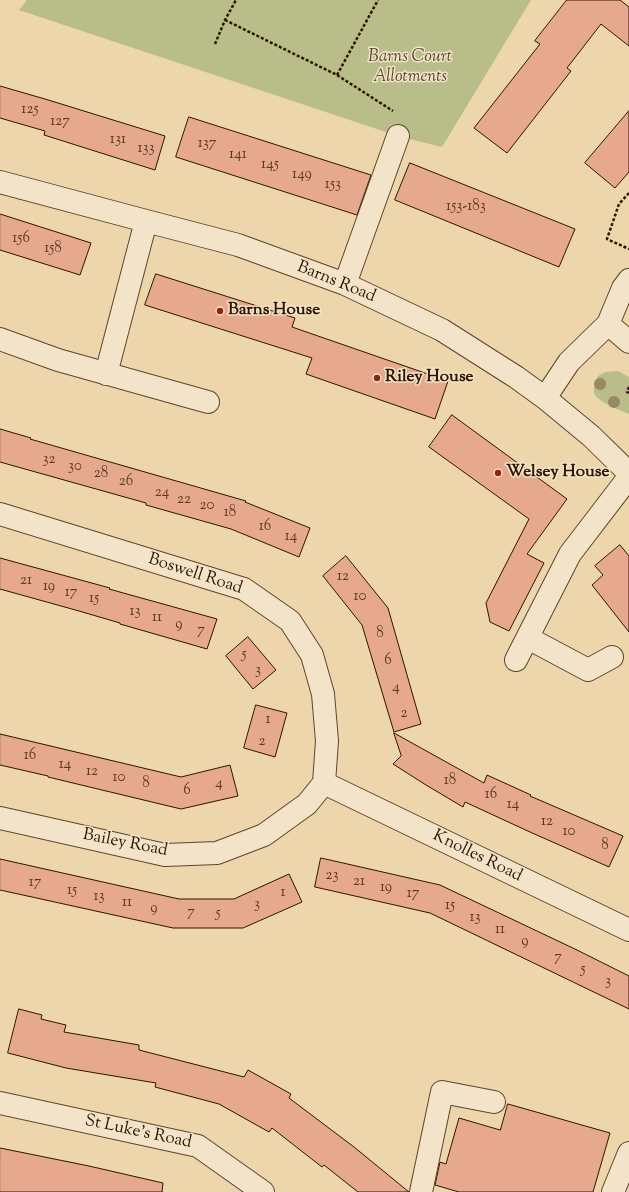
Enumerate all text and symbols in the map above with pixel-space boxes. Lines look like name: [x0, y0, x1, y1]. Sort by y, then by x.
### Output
park label: Barns Court Allotments: [368, 48, 452, 88]
house number: 125: [21, 101, 39, 119]
house number: 127: [50, 113, 70, 131]
house number: 131: [110, 131, 126, 149]
house number: 137: [198, 135, 216, 153]
house number: 133: [137, 140, 155, 158]
house number: 141: [229, 146, 247, 164]
house number: 145: [261, 156, 279, 174]
house number: 149: [292, 166, 312, 184]
house number: 153: [325, 176, 341, 194]
house number: 153-183: [446, 198, 486, 216]
house number: 156: [12, 230, 30, 248]
house number: 158: [44, 240, 62, 258]
street label: Barns Road: [294, 258, 378, 308]
place label: Barns House: [228, 301, 320, 321]
marker: Barns House: [215, 306, 225, 316]
place label: Riley House: [385, 368, 474, 388]
marker: Riley House: [372, 373, 382, 383]
house number: 32: [42, 451, 56, 469]
house number: 30: [68, 458, 82, 476]
place label: Welsey House: [506, 463, 609, 483]
house number: 28: [94, 465, 108, 483]
marker: Welsey House: [493, 468, 503, 478]
house number: 26: [119, 473, 133, 491]
house number: 24: [155, 484, 169, 502]
house number: 22: [177, 491, 191, 509]
house number: 20: [200, 497, 214, 515]
house number: 18: [224, 504, 236, 522]
house number: 16: [259, 518, 271, 536]
house number: 14: [285, 528, 297, 546]
street label: Boswell Road: [145, 550, 245, 600]
house number: 12: [337, 568, 349, 586]
house number: 21: [20, 572, 32, 590]
house number: 19: [43, 578, 55, 596]
house number: 17: [65, 584, 77, 602]
house number: 10: [354, 588, 366, 606]
house number: 15: [89, 590, 99, 608]
house number: 13: [129, 603, 141, 621]
house number: 11: [152, 609, 162, 627]
house number: 9: [175, 616, 183, 634]
house number: 7: [197, 622, 205, 640]
house number: 8: [376, 625, 384, 643]
house number: 5: [241, 646, 247, 664]
house number: 6: [384, 652, 392, 670]
house number: 3: [255, 662, 261, 680]
house number: 4: [392, 679, 400, 697]
house number: 2: [400, 705, 408, 723]
house number: 1: [265, 711, 271, 729]
house number: 2: [258, 733, 266, 751]
house number: 16: [24, 747, 36, 765]
house number: 14: [59, 756, 71, 774]
house number: 12: [86, 763, 98, 781]
house number: 10: [113, 769, 125, 787]
house number: 18: [444, 772, 456, 790]
house number: 8: [142, 775, 150, 793]
house number: 4: [215, 775, 223, 793]
house number: 6: [183, 782, 191, 800]
house number: 16: [485, 786, 497, 804]
house number: 14: [507, 796, 519, 814]
house number: 12: [541, 813, 553, 831]
house number: 10: [563, 823, 575, 841]
street label: Bailey Road: [81, 826, 169, 862]
street label: Knolles Road: [429, 827, 525, 887]
house number: 8: [601, 837, 609, 855]
house number: 23: [325, 867, 339, 885]
house number: 21: [353, 873, 365, 891]
house number: 17: [29, 874, 41, 892]
house number: 19: [380, 879, 392, 897]
house number: 15: [67, 882, 77, 900]
house number: 1: [280, 884, 286, 902]
house number: 17: [407, 885, 419, 903]
house number: 13: [93, 888, 105, 906]
house number: 11: [122, 894, 132, 912]
house number: 3: [254, 896, 260, 914]
house number: 15: [445, 897, 455, 915]
house number: 9: [150, 900, 158, 918]
house number: 7: [187, 904, 195, 922]
house number: 5: [215, 905, 221, 923]
house number: 13: [469, 909, 481, 927]
house number: 11: [495, 921, 505, 939]
house number: 9: [521, 933, 529, 951]
house number: 7: [554, 949, 562, 967]
house number: 5: [580, 961, 586, 979]
house number: 3: [605, 973, 611, 991]
street label: St Luke's Road: [83, 1112, 193, 1154]

